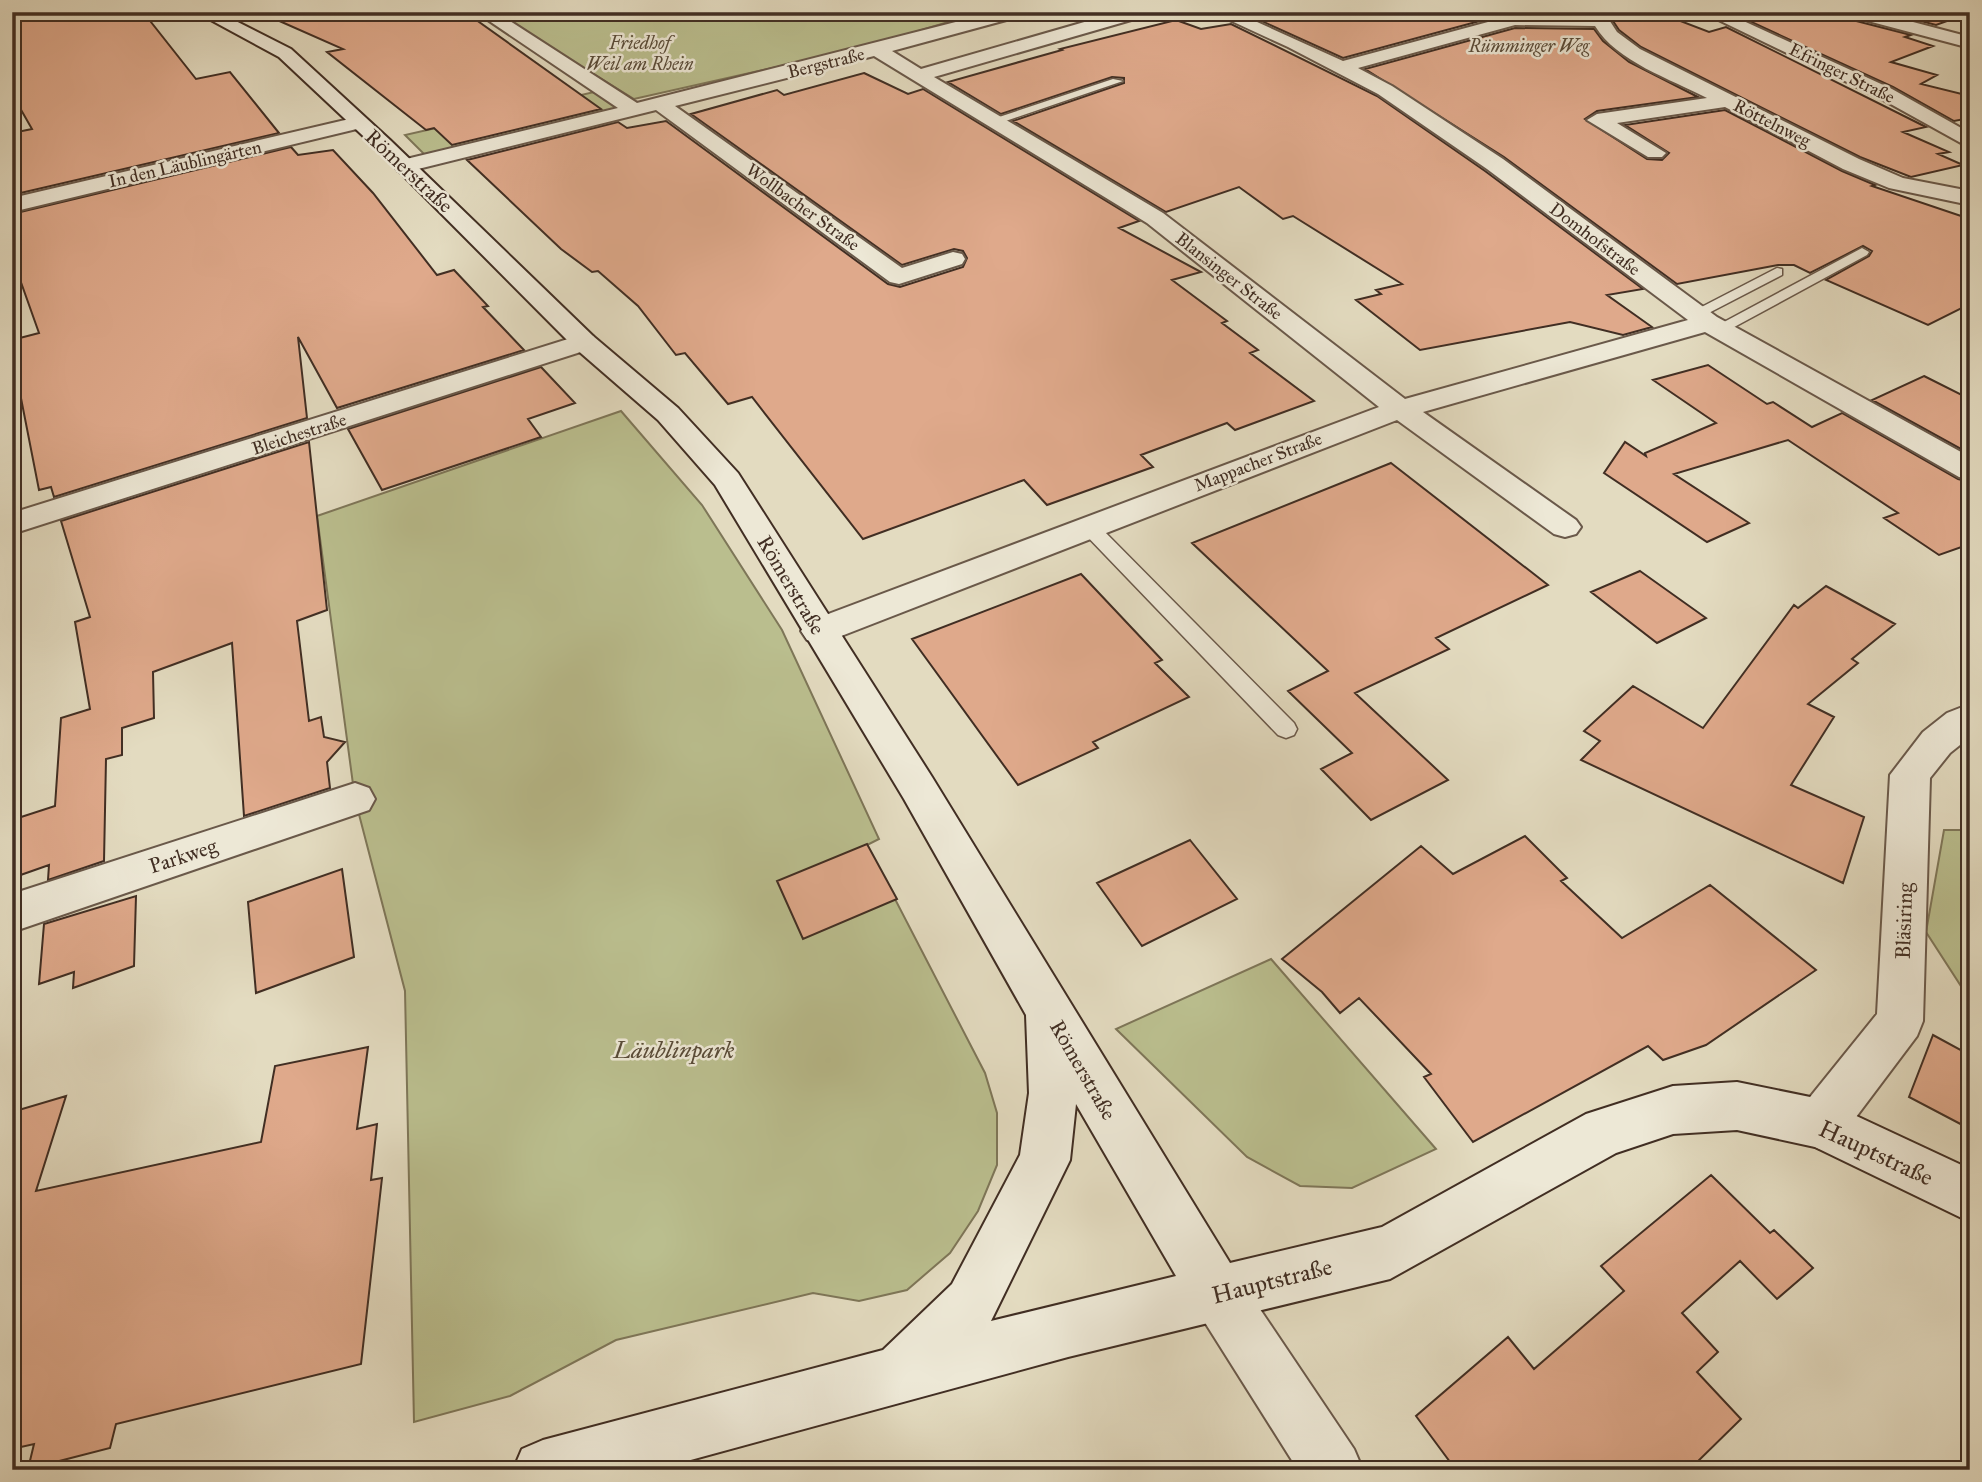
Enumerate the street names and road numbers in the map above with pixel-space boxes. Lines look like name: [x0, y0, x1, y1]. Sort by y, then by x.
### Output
street label: Efringer Straße: [1785, 38, 1898, 109]
street label: Bergstraße: [785, 43, 867, 84]
street label: Röttelnweg: [1729, 94, 1815, 153]
street label: Römerstraße: [360, 124, 459, 219]
street label: In den Läublingärten: [106, 136, 264, 193]
street label: Wollbacher Straße: [742, 158, 864, 256]
street label: Domhofstraße: [1545, 198, 1645, 280]
street label: Blansinger Straße: [1170, 227, 1287, 325]
street label: Bleichestraße: [249, 408, 349, 460]
street label: Mappacher Straße: [1191, 427, 1325, 497]
street label: Römerstraße: [751, 531, 831, 639]
street label: Parkweg: [146, 833, 221, 879]
street label: Bläsiring: [1890, 882, 1918, 960]
street label: Römerstraße: [1044, 1015, 1122, 1125]
street label: Hauptstraße: [1814, 1113, 1938, 1193]
street label: Hauptstraße: [1209, 1252, 1335, 1310]

